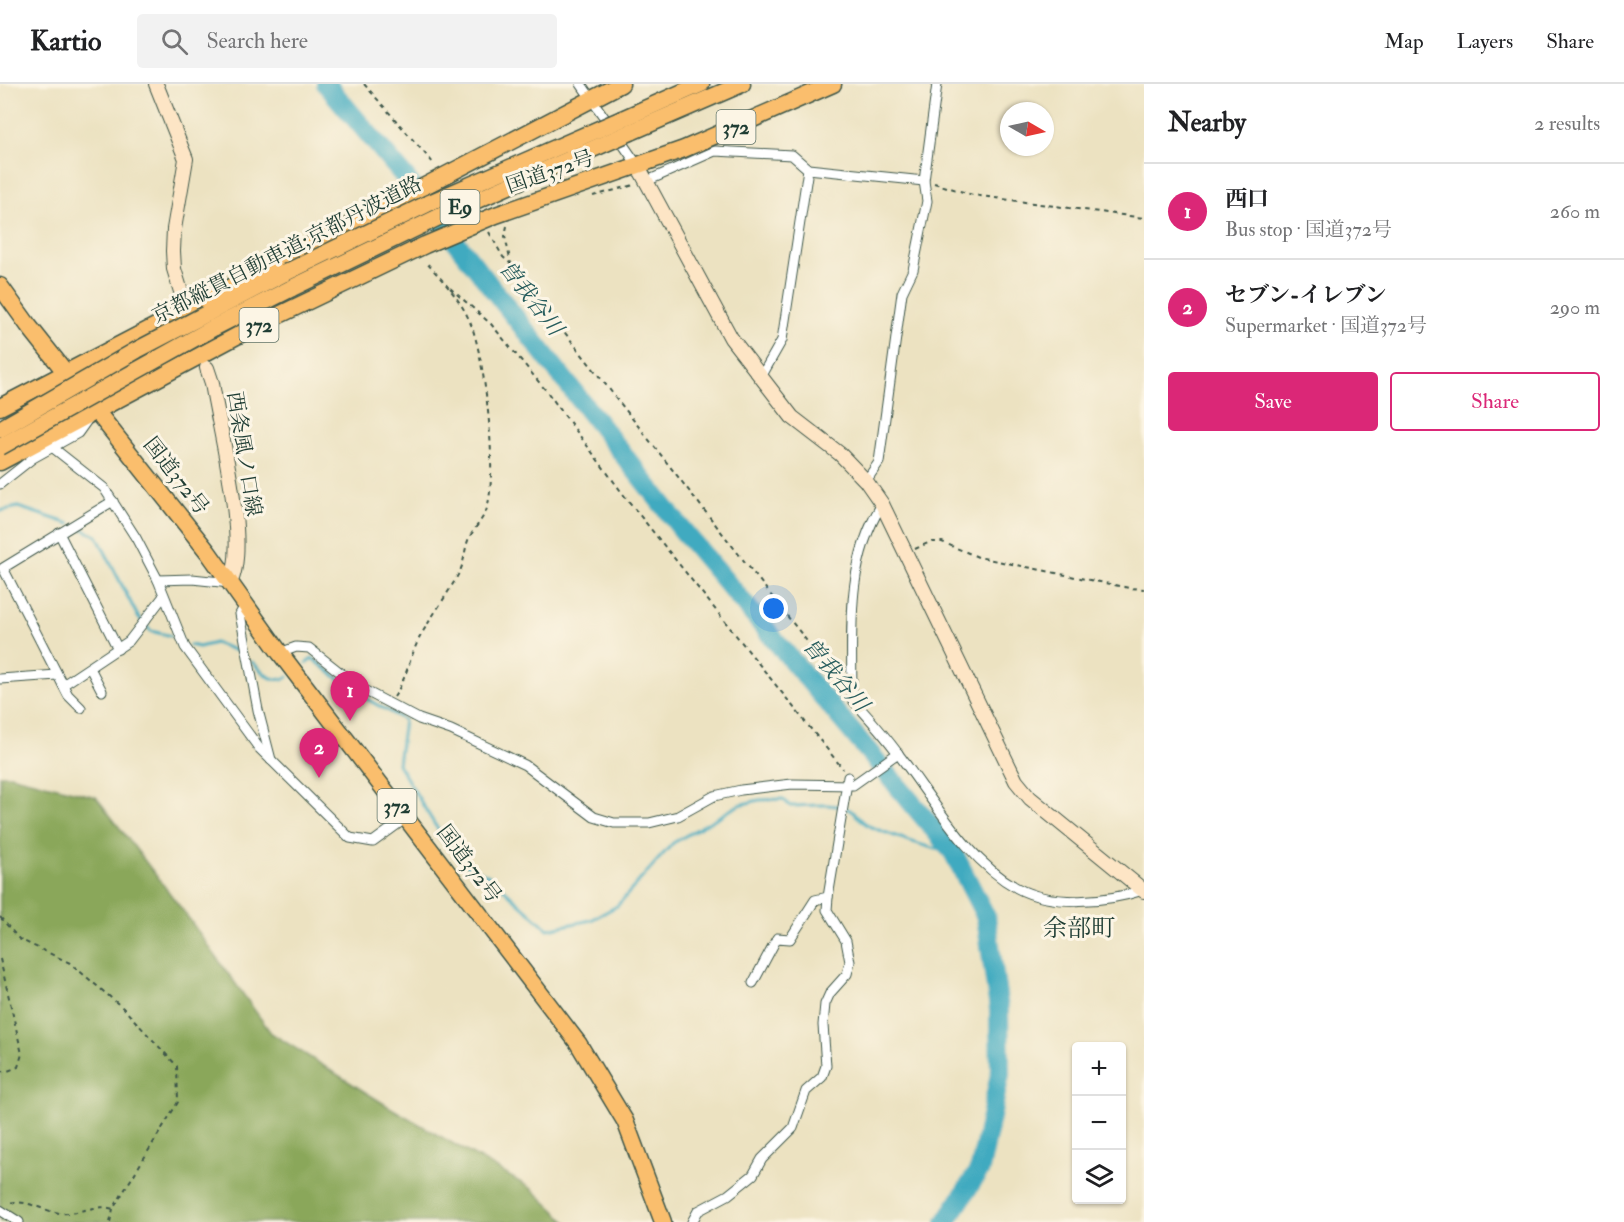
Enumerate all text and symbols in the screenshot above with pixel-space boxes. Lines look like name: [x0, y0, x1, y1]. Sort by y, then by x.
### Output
search box: [137, 14, 557, 68]
text: Kartio: [30, 24, 101, 59]
icon: search: [158, 25, 191, 58]
text: Search here: [206, 27, 308, 55]
text: Map: [1384, 28, 1424, 55]
text: Layers: [1457, 28, 1513, 55]
text: Share: [1546, 28, 1594, 55]
north arrow: [1000, 102, 1054, 156]
text: Nearby: [1168, 107, 1246, 139]
road number: 372: [716, 110, 756, 144]
text: 2 results: [1534, 111, 1600, 136]
street label: 国道372号: [502, 144, 598, 200]
street label: 京都縦貫自動車道;京都丹波道路: [148, 170, 426, 330]
text: 西口: [1225, 185, 1269, 213]
road number: E9: [440, 190, 480, 224]
text: 1: [1184, 199, 1191, 224]
text: 260 m: [1550, 199, 1600, 224]
text: Bus stop · 国道372号: [1225, 217, 1392, 242]
water label: 曽我谷川: [493, 255, 570, 343]
text: セブン-イレブン: [1225, 281, 1387, 309]
text: 2: [1182, 295, 1193, 320]
text: 290 m: [1550, 295, 1600, 320]
road number: 372: [240, 308, 278, 342]
text: Supermarket · 国道372号: [1225, 313, 1427, 338]
button: Save: [1168, 372, 1378, 431]
button: Share: [1390, 372, 1600, 431]
street label: 西条風ノ口線: [221, 390, 267, 518]
street label: 国道372号: [137, 432, 215, 520]
your location: [759, 594, 788, 623]
water label: 曽我谷川: [797, 632, 876, 719]
pin: 1: [330, 672, 370, 721]
pin: 2: [300, 728, 338, 778]
road number: 372: [378, 789, 416, 823]
street label: 国道372号: [431, 819, 507, 909]
district label: 余部町: [1043, 913, 1115, 944]
map controls: [1072, 1042, 1126, 1204]
button: +: [1072, 1042, 1126, 1096]
button: −: [1072, 1096, 1126, 1150]
button: layers: [1072, 1150, 1126, 1204]

